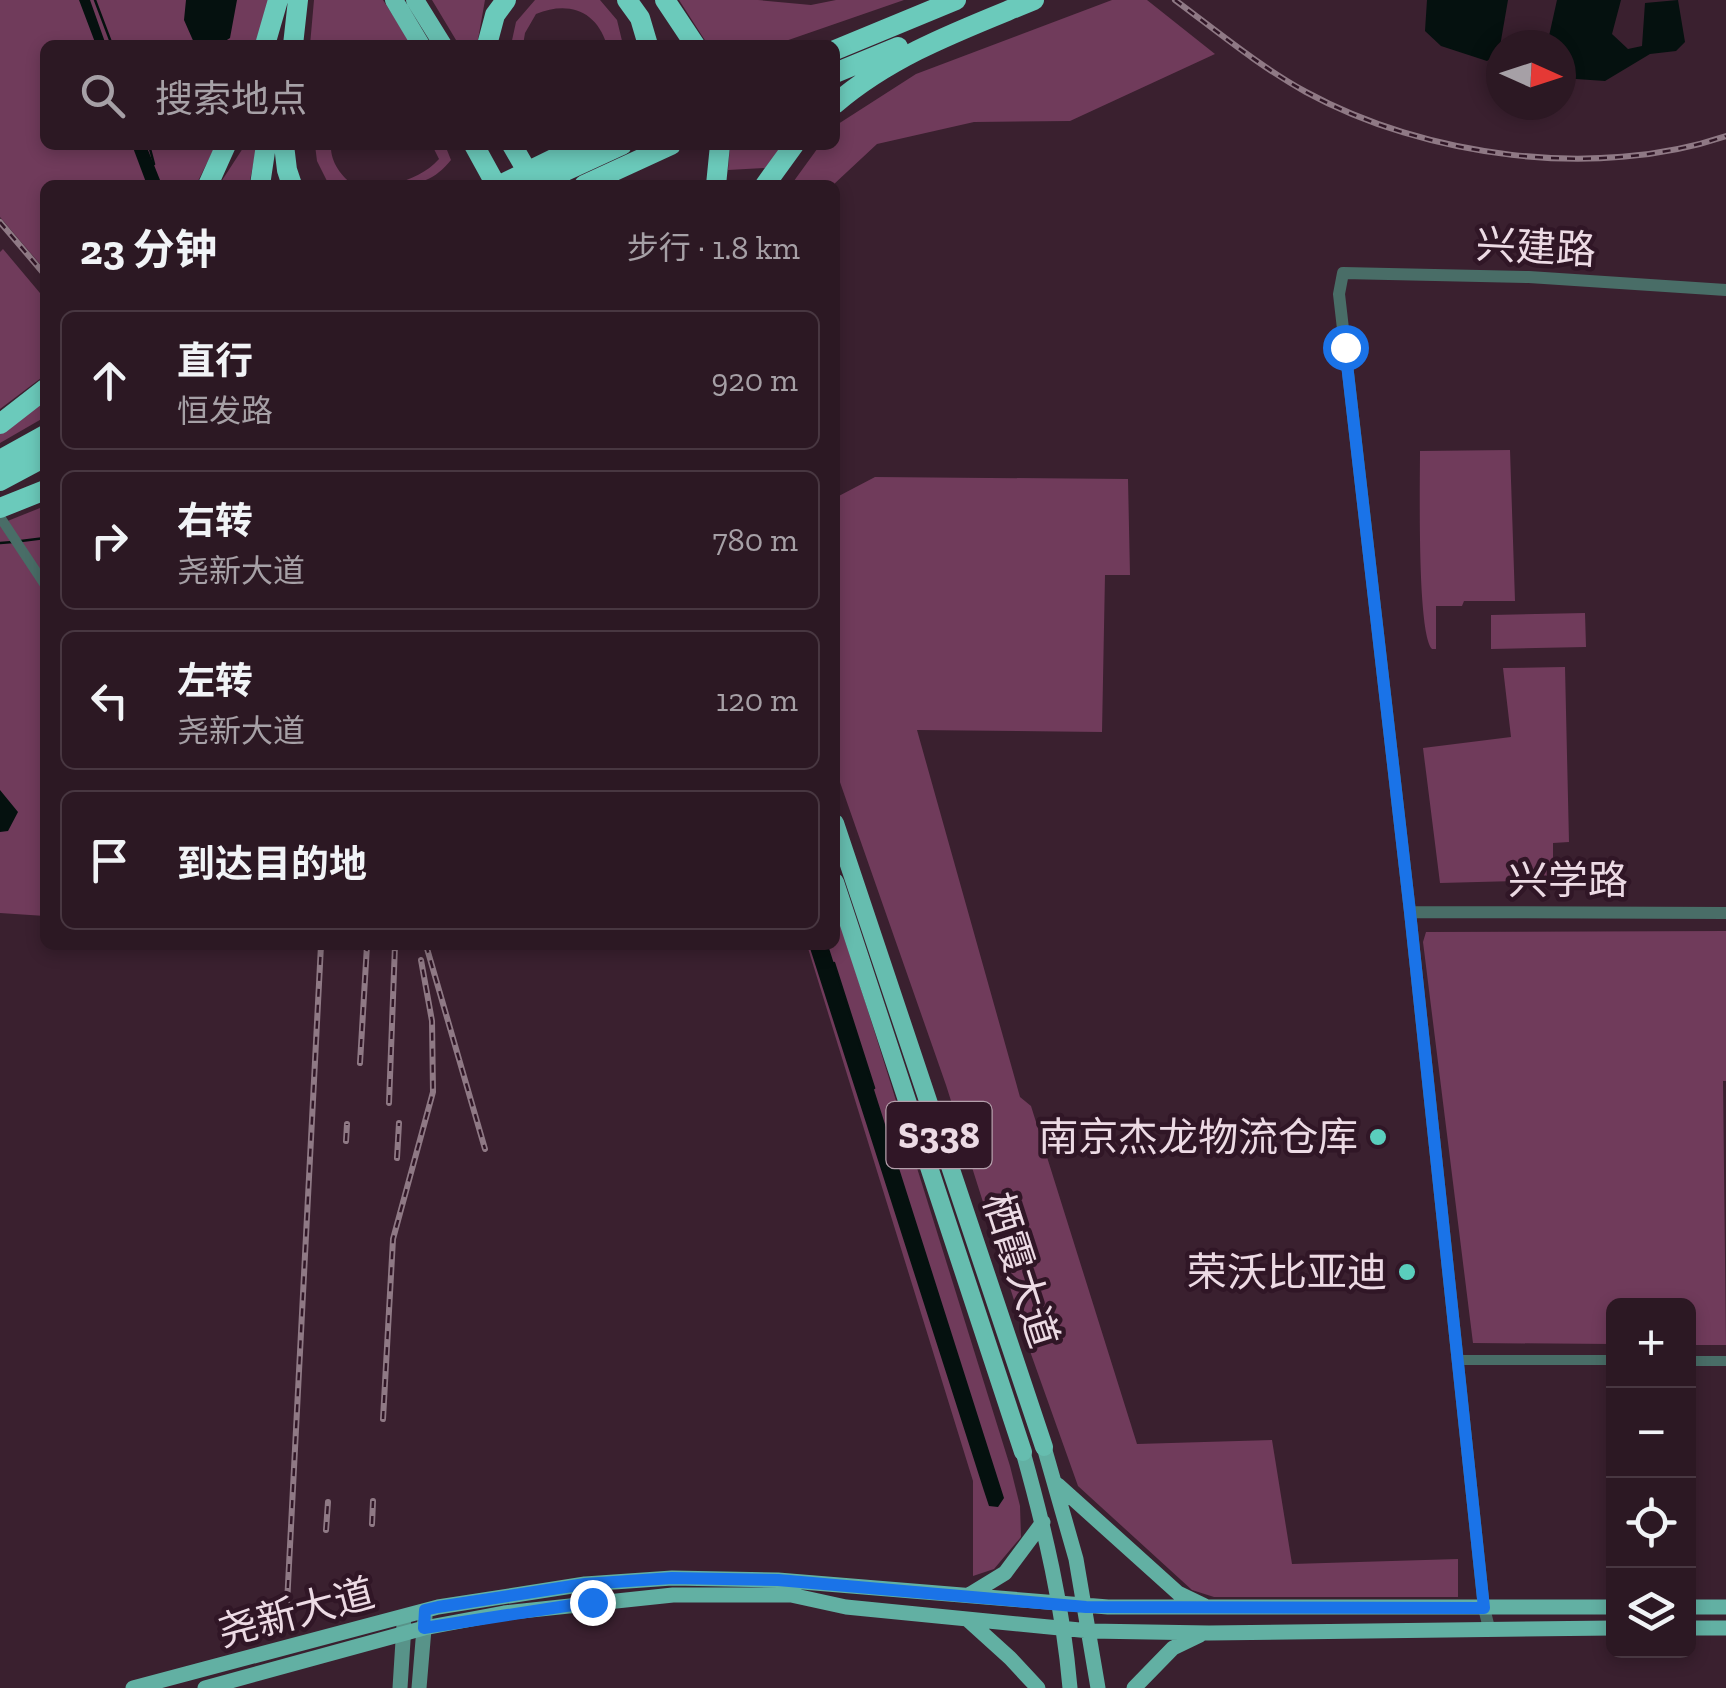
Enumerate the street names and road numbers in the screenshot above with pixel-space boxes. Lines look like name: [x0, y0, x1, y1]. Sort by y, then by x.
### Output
street label: 兴建路: [1475, 220, 1597, 274]
street label: 兴学路: [1508, 856, 1628, 904]
road number: S338: [886, 1102, 992, 1168]
street label: 栖霞大道: [973, 1186, 1069, 1354]
street label: 尧新大道: [213, 1568, 379, 1656]

